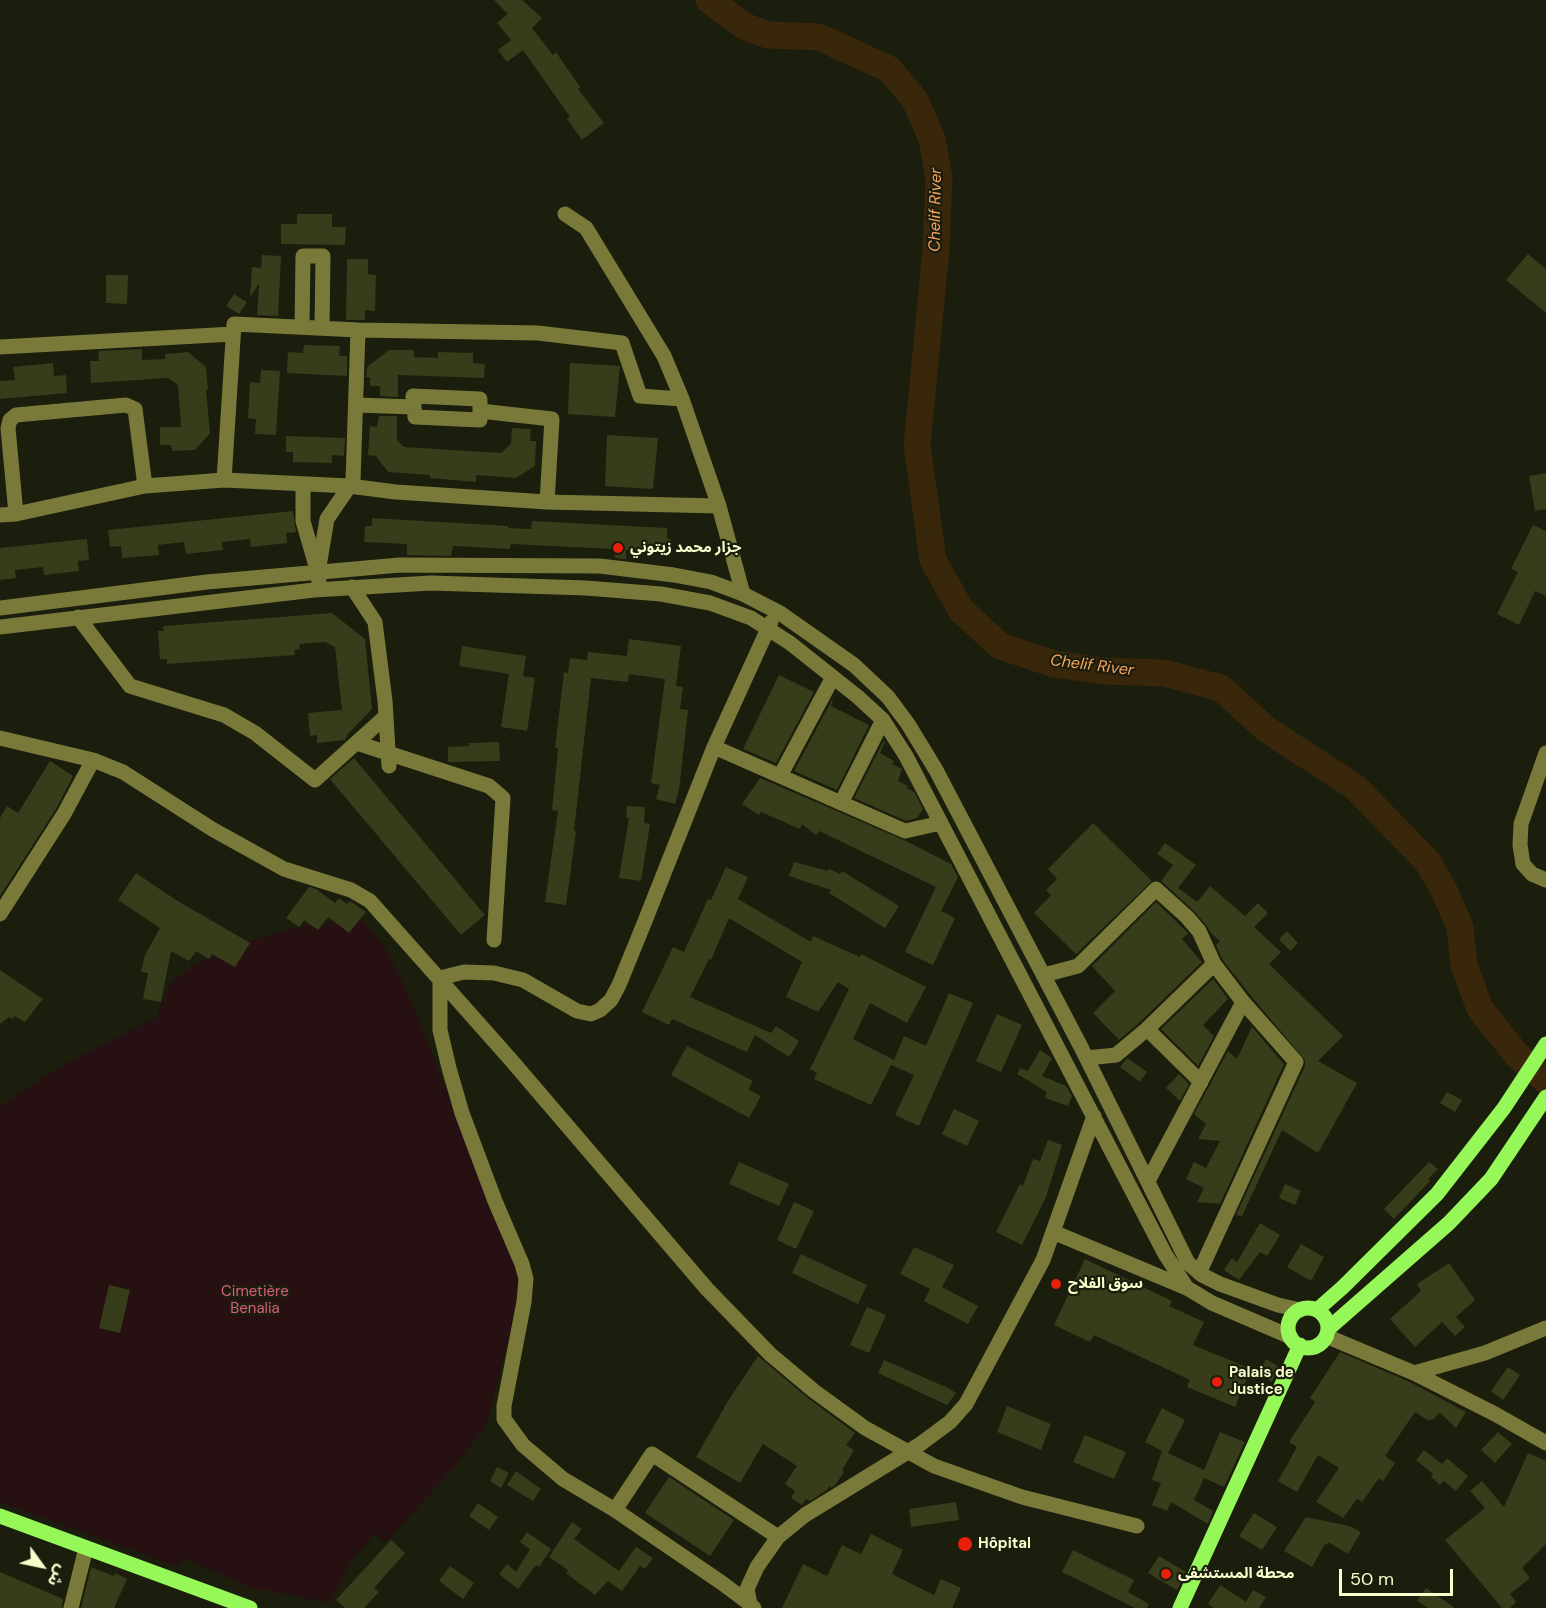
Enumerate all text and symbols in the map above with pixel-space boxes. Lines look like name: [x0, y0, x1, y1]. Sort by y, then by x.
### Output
water label: Chelif River: [926, 168, 946, 252]
place label: جزار محمد زيتوني: [630, 539, 741, 557]
marker: جزار محمد زيتوني: [611, 541, 625, 555]
water label: Chelif River: [1049, 651, 1135, 681]
place label: سوق الفلاح: [1068, 1275, 1143, 1293]
marker: سوق الفلاح: [1049, 1277, 1063, 1291]
park label: Cimetière Benalia: [221, 1283, 289, 1318]
place label: Palais de Justice: [1229, 1364, 1294, 1399]
marker: Palais de Justice: [1210, 1375, 1224, 1389]
marker: Hôpital: [956, 1535, 974, 1553]
place label: Hôpital: [978, 1535, 1031, 1553]
north arrow: [12, 1536, 72, 1596]
scale bar: [1342, 1557, 1456, 1595]
text: ش: [43, 1561, 72, 1591]
place label: محطة المستشفى: [1178, 1565, 1294, 1583]
marker: محطة المستشفى: [1159, 1567, 1173, 1581]
text: 50 m: [1350, 1567, 1394, 1591]

